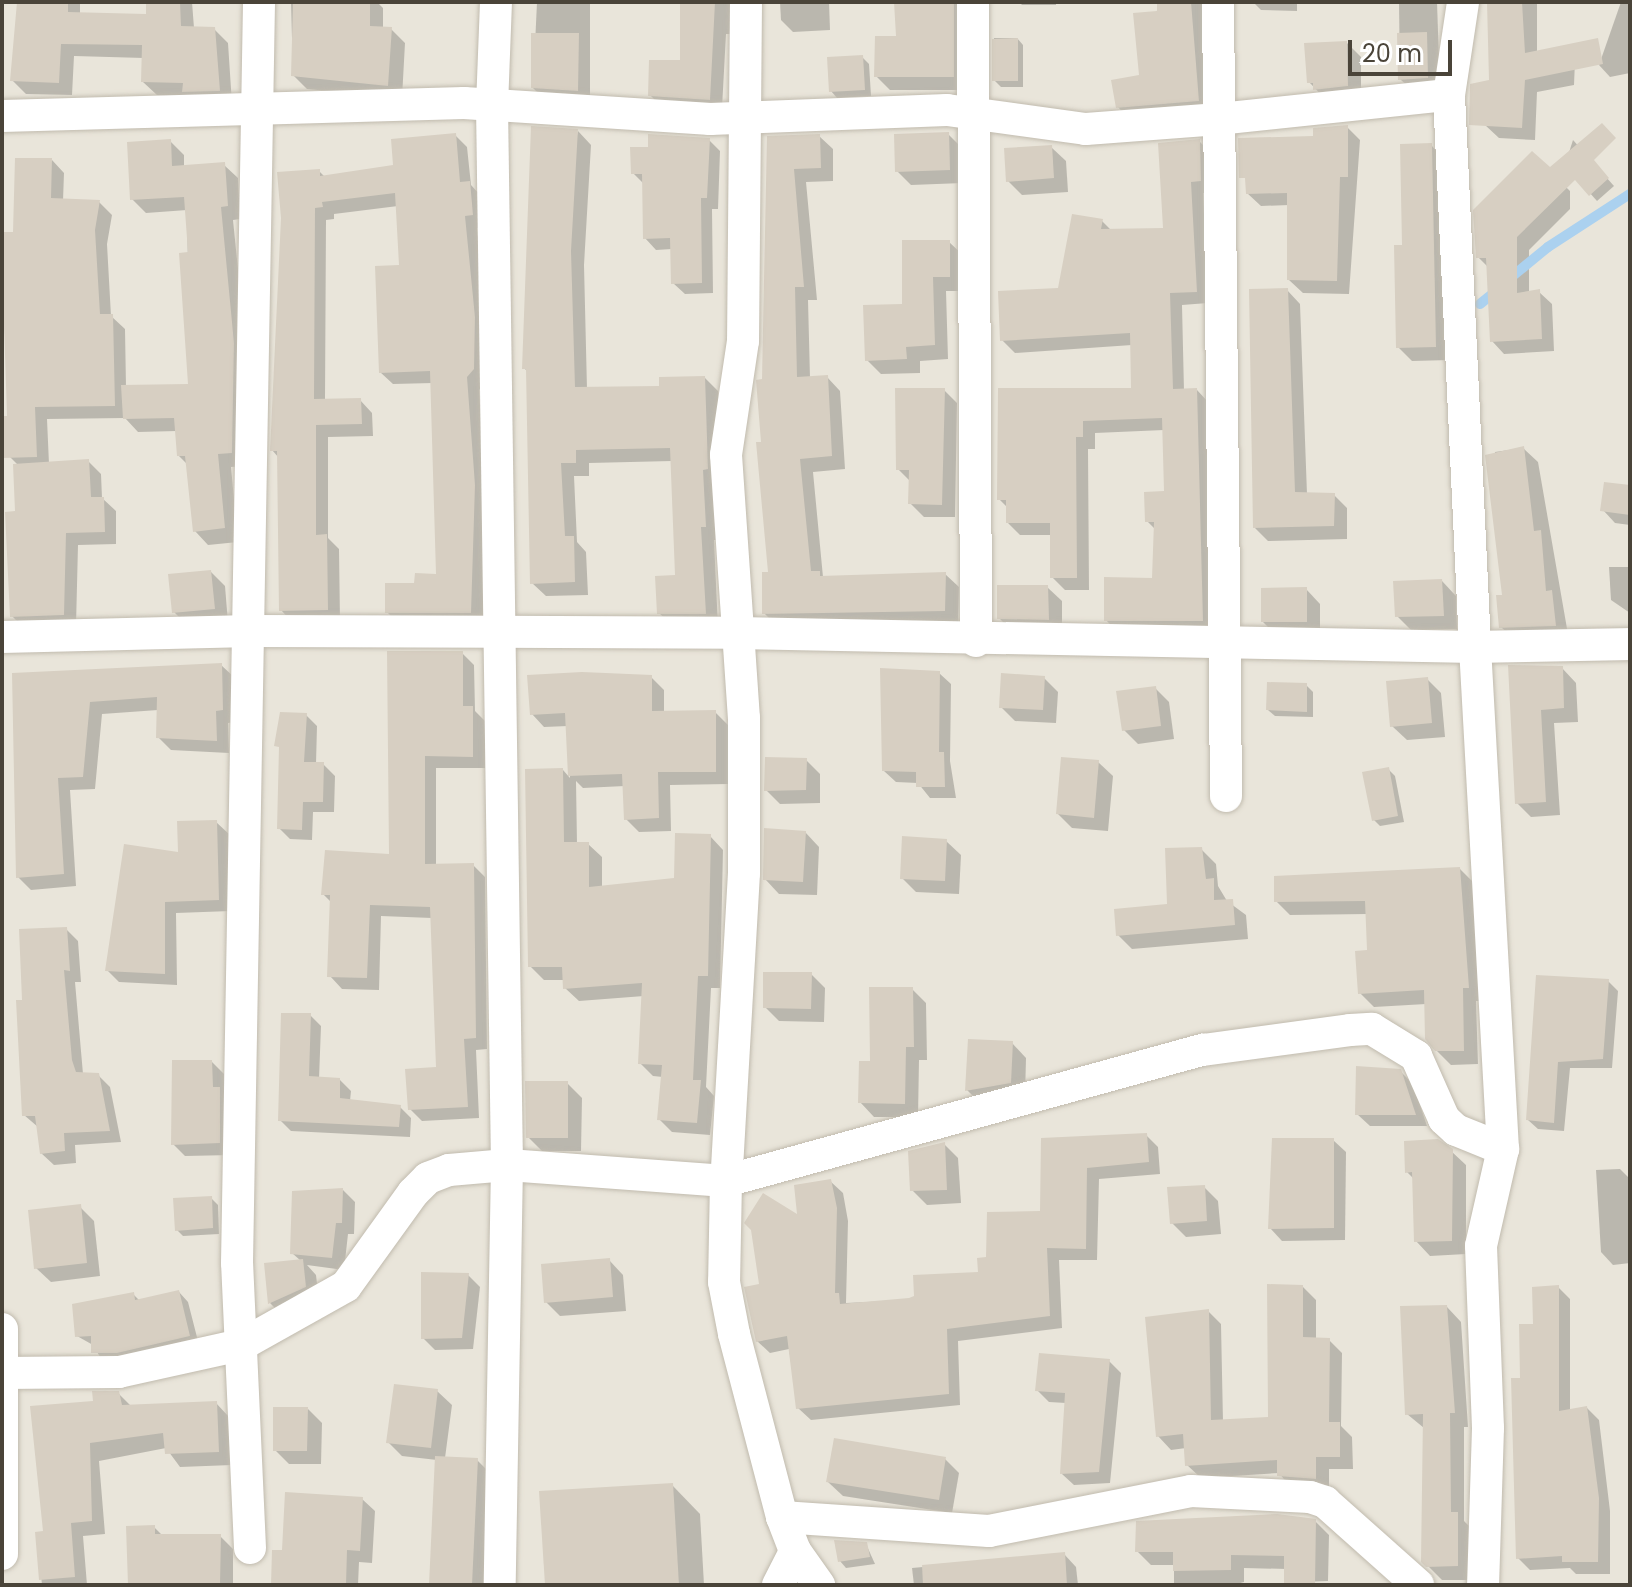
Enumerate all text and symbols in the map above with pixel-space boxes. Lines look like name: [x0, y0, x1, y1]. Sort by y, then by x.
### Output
scale bar: [1352, 24, 1456, 74]
text: 20 m: [1362, 37, 1422, 70]

